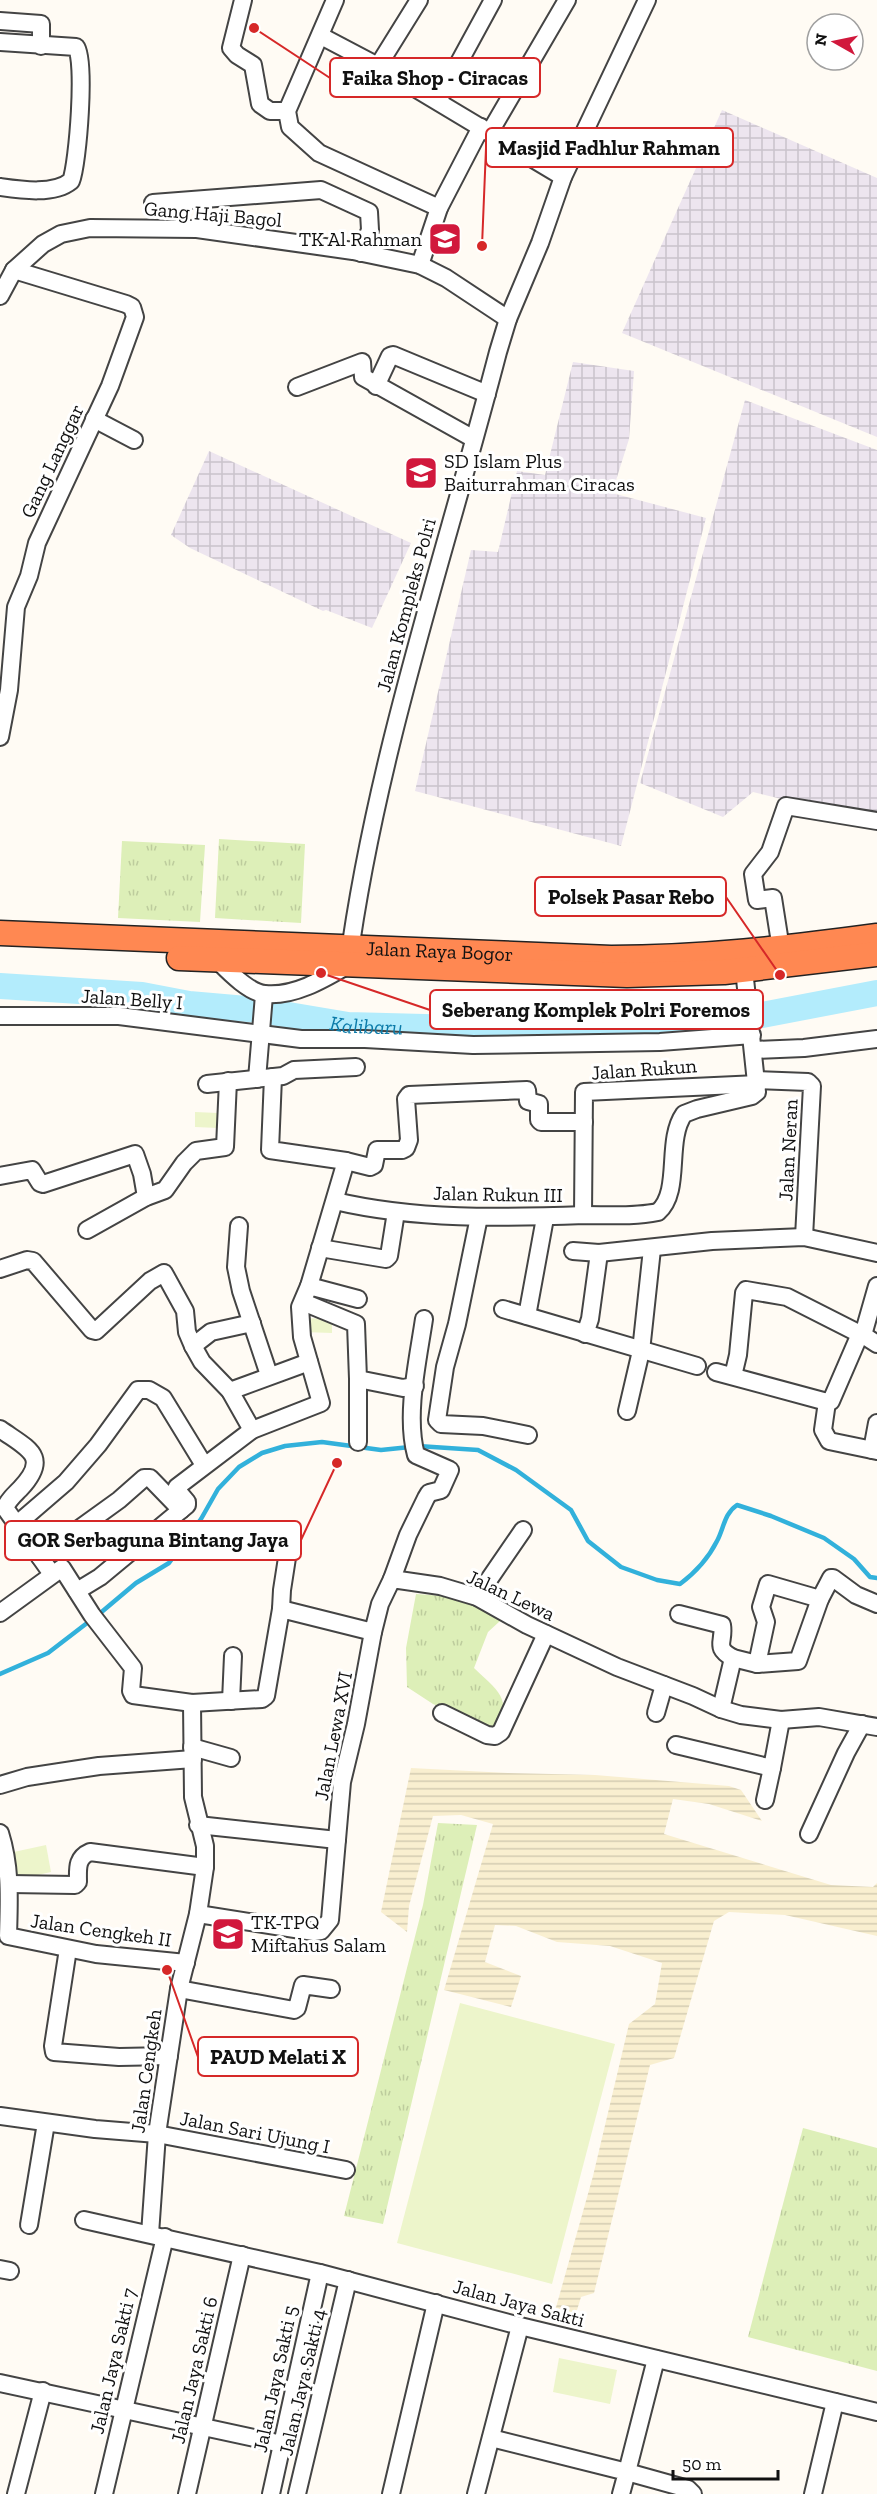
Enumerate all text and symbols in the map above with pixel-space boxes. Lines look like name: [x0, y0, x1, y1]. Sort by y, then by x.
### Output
north arrow: [805, 12, 865, 72]
text: N: [810, 32, 831, 47]
callout: Faika Shop - Ciracas: [330, 58, 540, 97]
text: Faika Shop - Ciracas: [342, 65, 528, 90]
callout: Masjid Fadhlur Rahman: [486, 128, 733, 167]
text: Masjid Fadhlur Rahman: [498, 135, 721, 160]
street label: Gang Haji Bagol: [143, 196, 283, 232]
school or university icon: TK Al Rahman: [427, 221, 463, 257]
place label: TK Al Rahman: [299, 227, 423, 251]
street label: Gang Langgar: [15, 400, 89, 522]
place label: SD Islam Plus Baiturrahman Ciracas: [444, 449, 635, 496]
school or university icon: SD Islam Plus Baiturrahman Ciracas: [403, 455, 439, 491]
street label: Jalan Kompleks Polri: [371, 515, 441, 695]
callout: Polsek Pasar Rebo: [535, 877, 726, 916]
text: Polsek Pasar Rebo: [548, 884, 714, 909]
street label: Jalan Raya Bogor: [366, 936, 514, 966]
street label: Jalan Belly I: [80, 983, 184, 1015]
callout: Seberang Komplek Polri Foremos: [430, 990, 763, 1029]
text: Seberang Komplek Polri Foremos: [442, 997, 751, 1022]
water label: Kalibaru: [328, 1010, 403, 1039]
street label: Jalan Rukun: [590, 1053, 698, 1085]
street label: Jalan Neran: [773, 1098, 803, 1202]
street label: Jalan Rukun III: [433, 1181, 563, 1207]
callout: GOR Serbaguna Bintang Jaya: [5, 1521, 301, 1560]
text: GOR Serbaguna Bintang Jaya: [17, 1527, 289, 1552]
street label: Jalan Lewa: [463, 1564, 559, 1626]
street label: Jalan Lewa XVI: [309, 1670, 357, 1802]
street label: Jalan Cengkeh II: [29, 1908, 173, 1952]
place label: TK-TPQ Miftahus Salam: [251, 1910, 387, 1957]
school or university icon: TK-TPQ Miftahus Salam: [210, 1916, 246, 1952]
street label: Jalan Cengkeh: [125, 2007, 167, 2134]
callout: PAUD Melati X: [198, 2037, 358, 2076]
text: PAUD Melati X: [210, 2044, 346, 2069]
street label: Jalan Sari Ujung I: [178, 2106, 332, 2158]
street label: Jalan Jaya Sakti: [451, 2274, 588, 2332]
street label: Jalan Jaya Sakti 7: [85, 2285, 142, 2436]
street label: Jalan Jaya Sakti 6: [165, 2294, 223, 2446]
street label: Jalan Jaya Sakti 5: [248, 2303, 302, 2455]
street label: Jalan Jaya Sakti 4: [273, 2306, 331, 2458]
scale bar: [673, 2443, 778, 2481]
text: 50 m: [682, 2453, 722, 2475]

